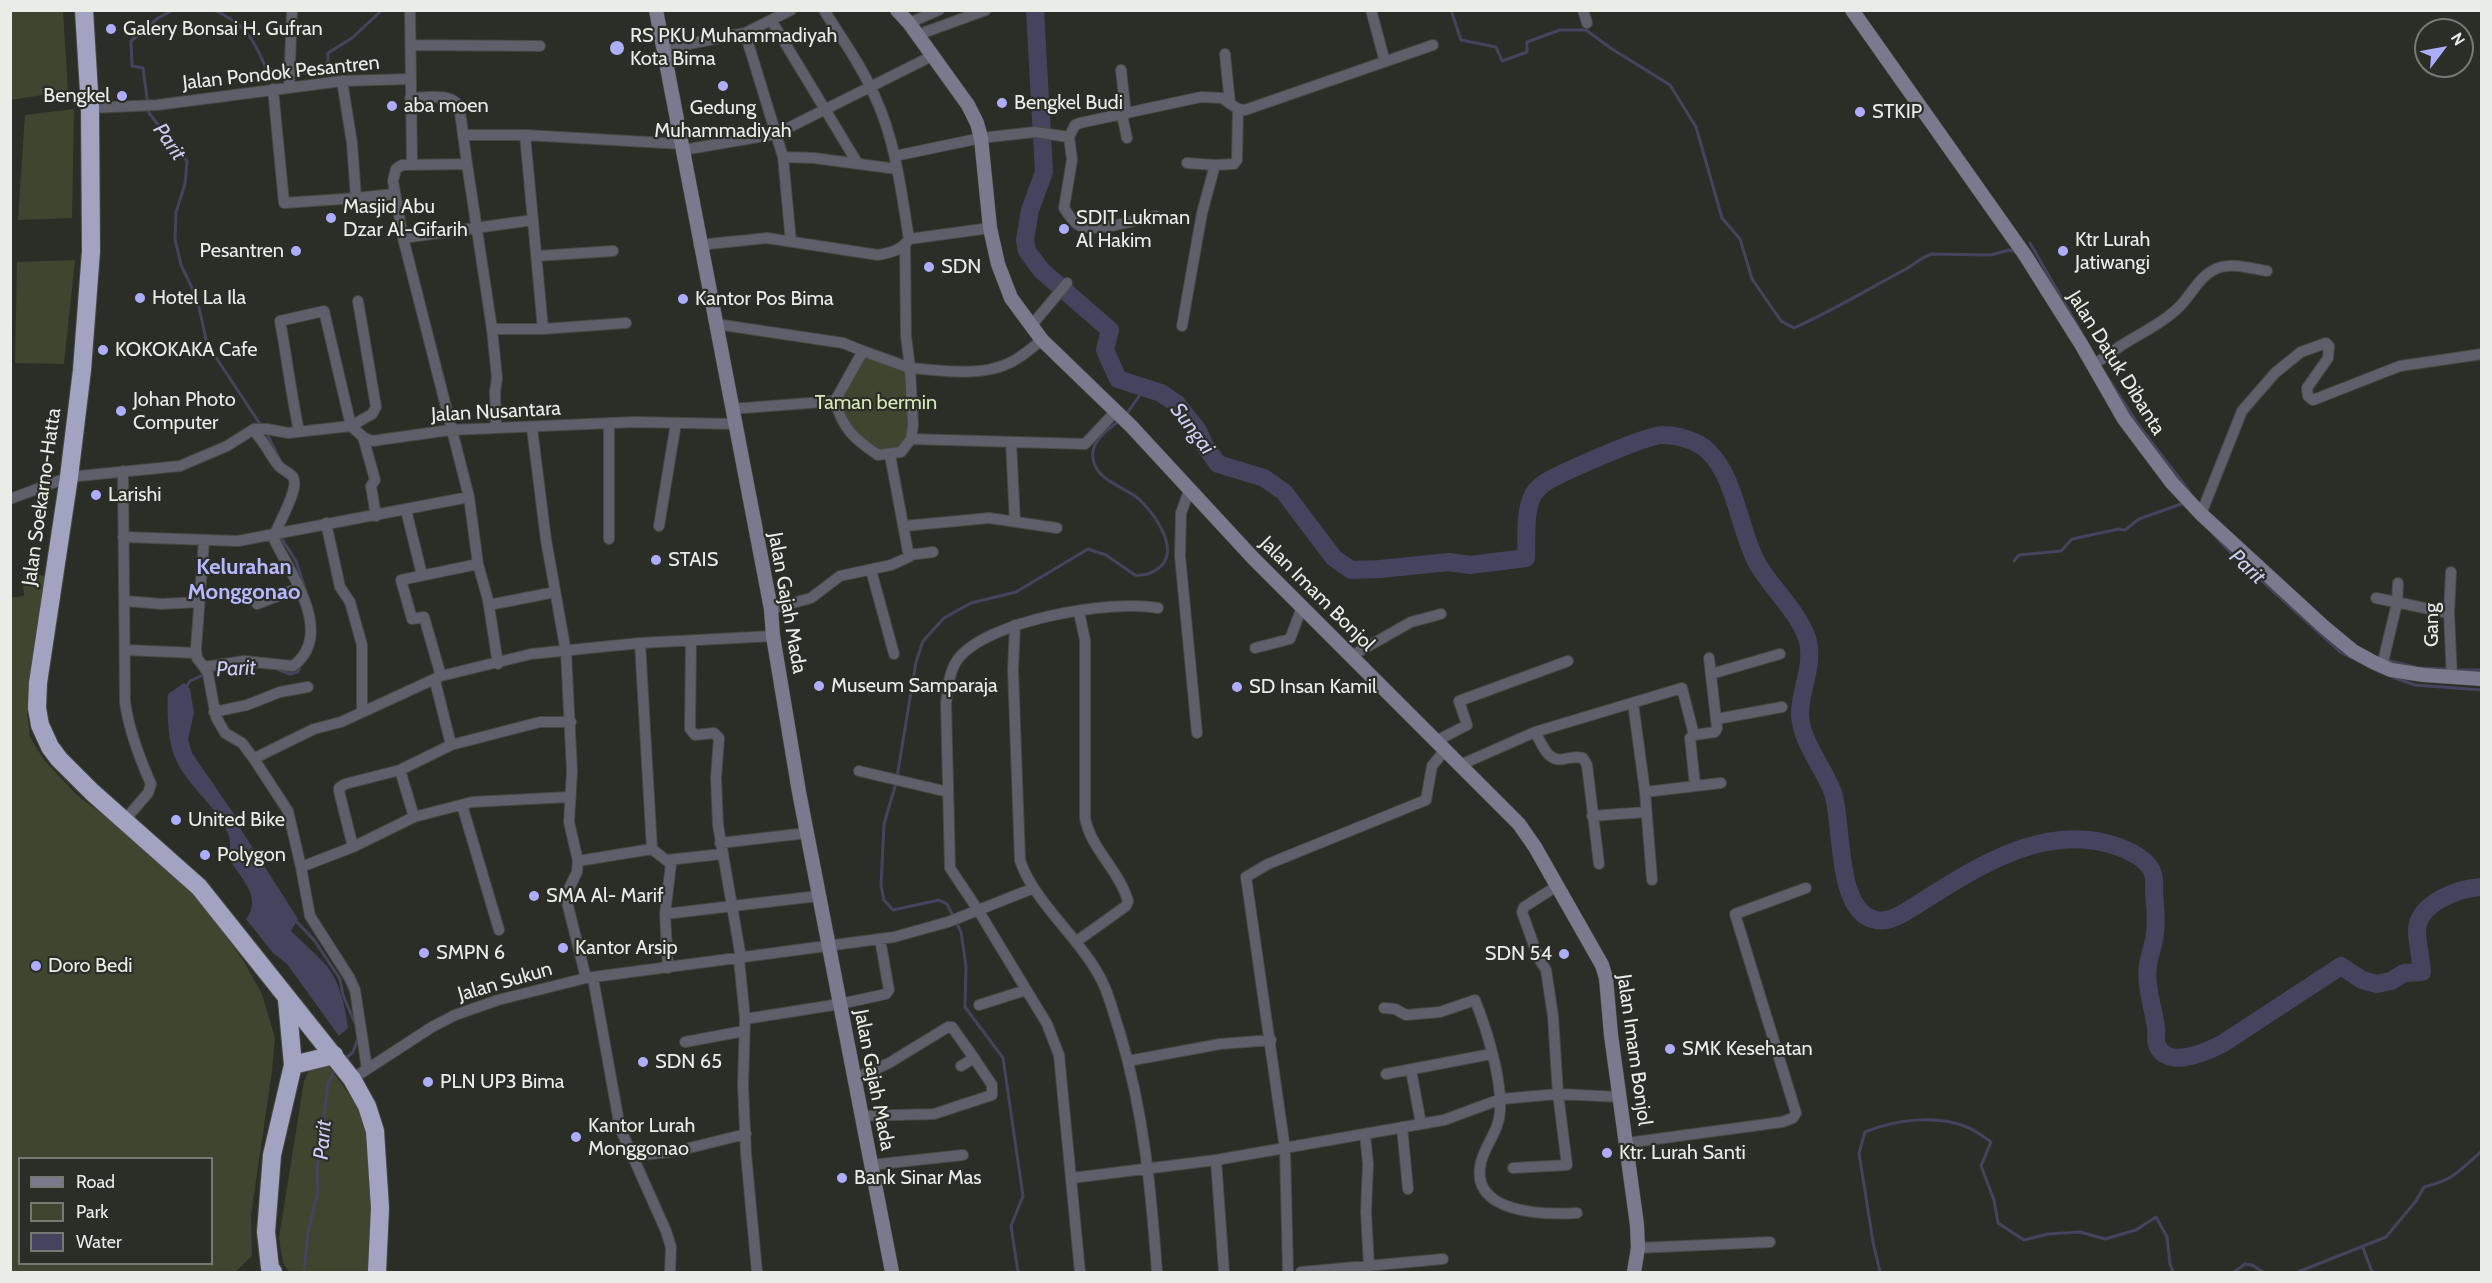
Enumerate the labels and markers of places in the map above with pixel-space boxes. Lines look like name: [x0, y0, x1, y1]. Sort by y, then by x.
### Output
place label: Galery Bonsai H. Gufran: [123, 17, 323, 41]
marker: Galery Bonsai H. Gufran: [104, 22, 118, 36]
place label: RS PKU Muhammadiyah Kota Bima: [630, 24, 837, 71]
marker: RS PKU Muhammadiyah Kota Bima: [608, 39, 626, 57]
marker: Gedung Muhammadiyah: [716, 79, 730, 93]
place label: Bengkel: [43, 84, 110, 108]
marker: Bengkel: [115, 89, 129, 103]
place label: Bengkel Budi: [1014, 91, 1123, 115]
place label: aba moen: [404, 94, 489, 118]
place label: Gedung Muhammadiyah: [654, 96, 792, 143]
marker: Bengkel Budi: [995, 96, 1009, 110]
marker: aba moen: [385, 99, 399, 113]
place label: STKIP: [1872, 100, 1922, 124]
marker: STKIP: [1853, 105, 1867, 119]
place label: Masjid Abu Dzar Al-Gifarih: [343, 195, 468, 242]
place label: SDIT Lukman Al Hakim: [1076, 206, 1190, 253]
marker: Masjid Abu Dzar Al-Gifarih: [324, 211, 338, 225]
marker: SDIT Lukman Al Hakim: [1057, 222, 1071, 236]
place label: Ktr Lurah Jatiwangi: [2075, 228, 2150, 275]
place label: Pesantren: [199, 239, 284, 263]
marker: Pesantren: [289, 244, 303, 258]
marker: Ktr Lurah Jatiwangi: [2056, 244, 2070, 258]
place label: SDN: [941, 255, 981, 279]
marker: SDN: [922, 260, 936, 274]
place label: Hotel La Ila: [152, 286, 246, 310]
place label: Kantor Pos Bima: [695, 287, 834, 311]
marker: Hotel La Ila: [133, 291, 147, 305]
marker: Kantor Pos Bima: [676, 292, 690, 306]
place label: KOKOKAKA Cafe: [115, 338, 258, 362]
marker: KOKOKAKA Cafe: [96, 343, 110, 357]
place label: Johan Photo Computer: [133, 388, 236, 435]
marker: Johan Photo Computer: [114, 404, 128, 418]
place label: Larishi: [108, 483, 162, 507]
marker: Larishi: [89, 488, 103, 502]
place label: STAIS: [668, 548, 718, 572]
marker: STAIS: [649, 553, 663, 567]
place label: Museum Samparaja: [831, 674, 998, 698]
place label: SD Insan Kamil: [1249, 675, 1377, 699]
marker: Museum Samparaja: [812, 679, 826, 693]
marker: SD Insan Kamil: [1230, 680, 1244, 694]
place label: United Bike: [188, 808, 285, 832]
marker: United Bike: [169, 813, 183, 827]
place label: Polygon: [217, 843, 286, 867]
marker: Polygon: [198, 848, 212, 862]
place label: SMA Al- Marif: [546, 884, 664, 908]
marker: SMA Al- Marif: [527, 889, 541, 903]
place label: Kantor Arsip: [575, 936, 678, 960]
place label: SMPN 6: [436, 941, 505, 965]
marker: Kantor Arsip: [556, 941, 570, 955]
place label: SDN 54: [1485, 942, 1552, 966]
marker: SMPN 6: [417, 946, 431, 960]
marker: SDN 54: [1557, 947, 1571, 961]
place label: Doro Bedi: [48, 954, 132, 978]
marker: Doro Bedi: [29, 959, 43, 973]
place label: SMK Kesehatan: [1682, 1037, 1813, 1061]
marker: SMK Kesehatan: [1663, 1042, 1677, 1056]
place label: SDN 65: [655, 1050, 722, 1074]
marker: SDN 65: [636, 1055, 650, 1069]
place label: PLN UP3 Bima: [440, 1070, 564, 1094]
marker: PLN UP3 Bima: [421, 1075, 435, 1089]
place label: Kantor Lurah Monggonao: [588, 1114, 695, 1161]
marker: Kantor Lurah Monggonao: [569, 1130, 583, 1144]
place label: Ktr. Lurah Santi: [1619, 1141, 1746, 1165]
marker: Ktr. Lurah Santi: [1600, 1146, 1614, 1160]
place label: Bank Sinar Mas: [854, 1166, 982, 1190]
marker: Bank Sinar Mas: [835, 1171, 849, 1185]

